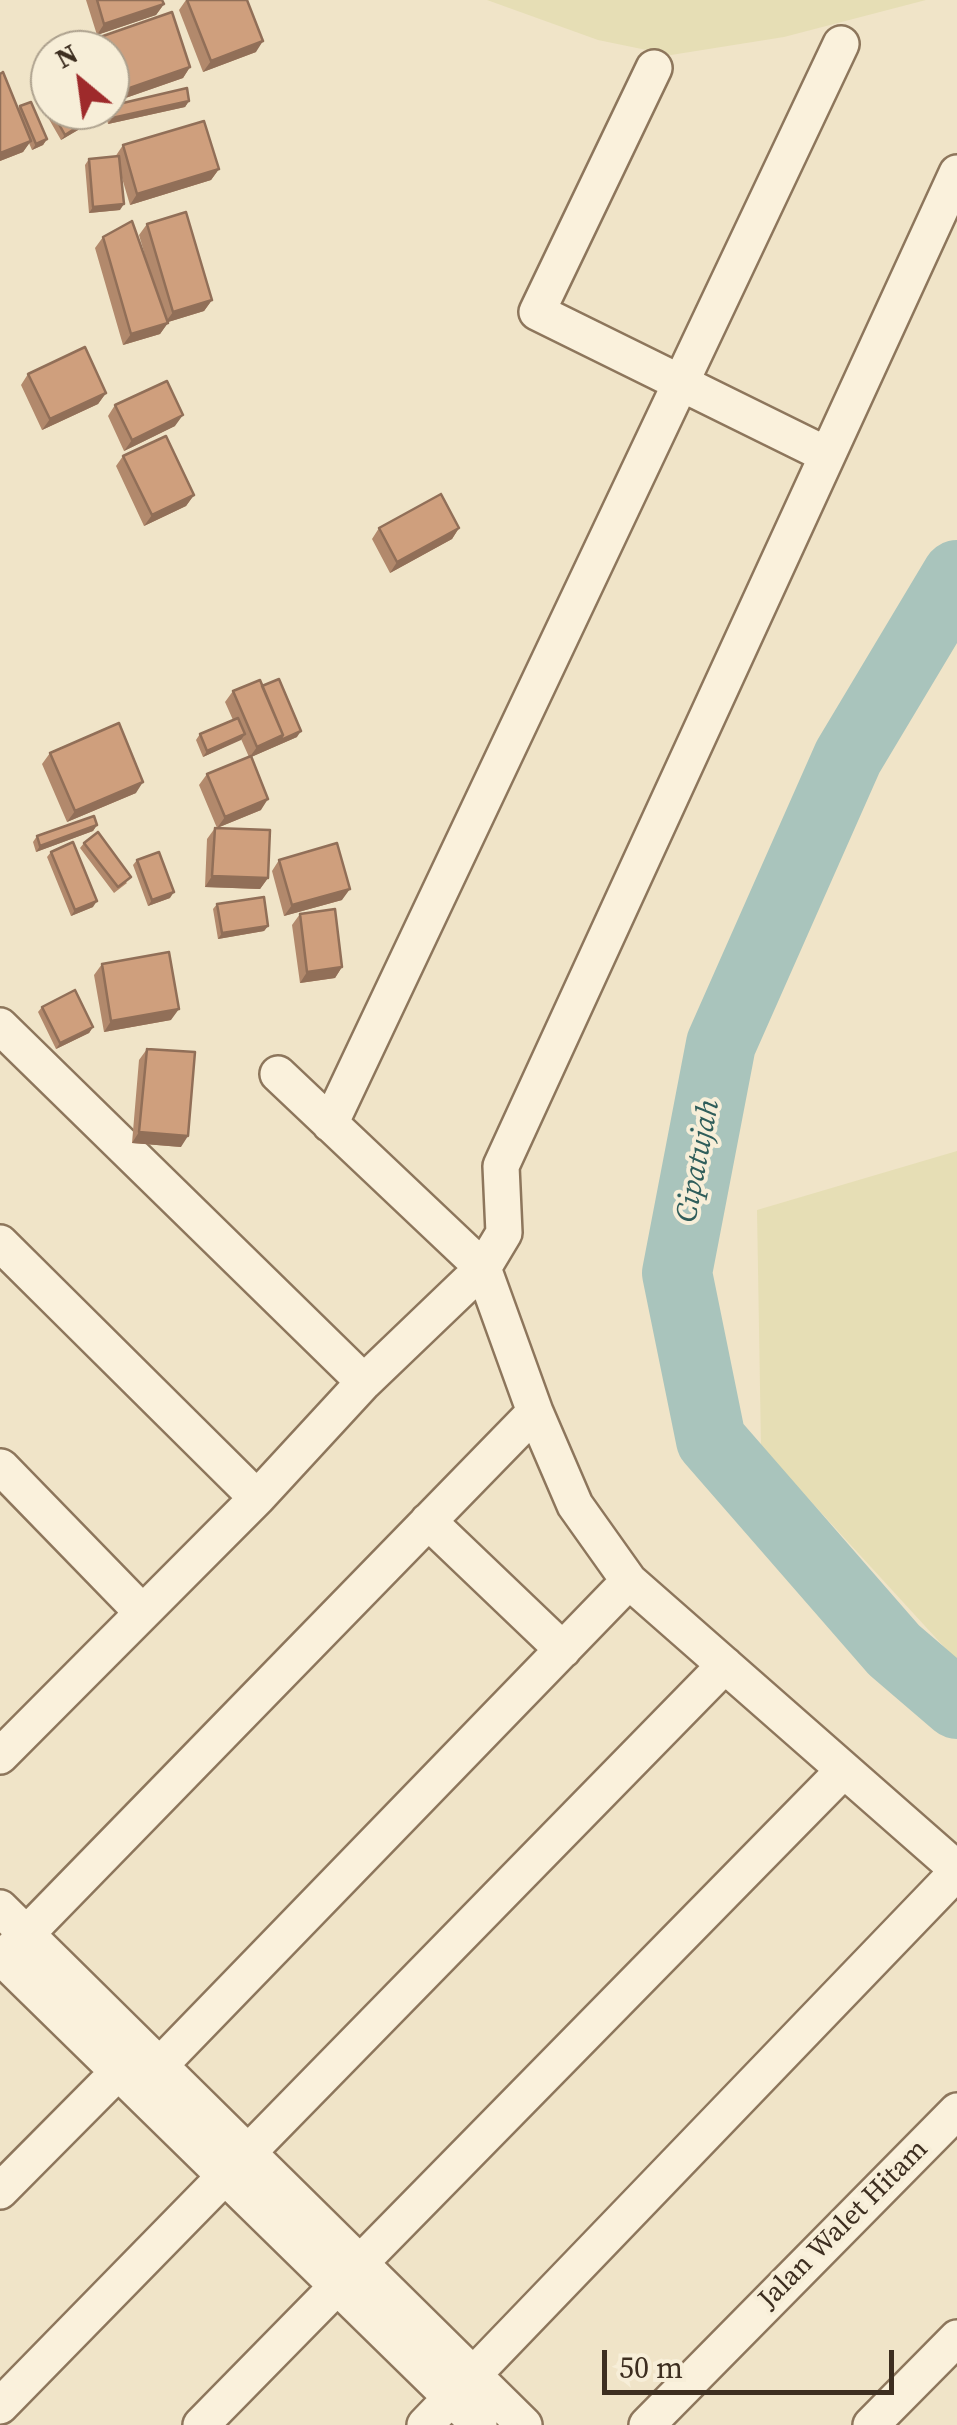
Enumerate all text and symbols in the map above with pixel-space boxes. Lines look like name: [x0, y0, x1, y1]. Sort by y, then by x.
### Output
north arrow: [30, 30, 130, 130]
text: N: [48, 34, 85, 77]
water label: Cipatujah: [669, 1097, 729, 1225]
street label: Jalan Walet Hitam: [752, 2133, 936, 2317]
scale bar: [607, 2330, 900, 2392]
text: 50 m: [619, 2347, 683, 2388]

